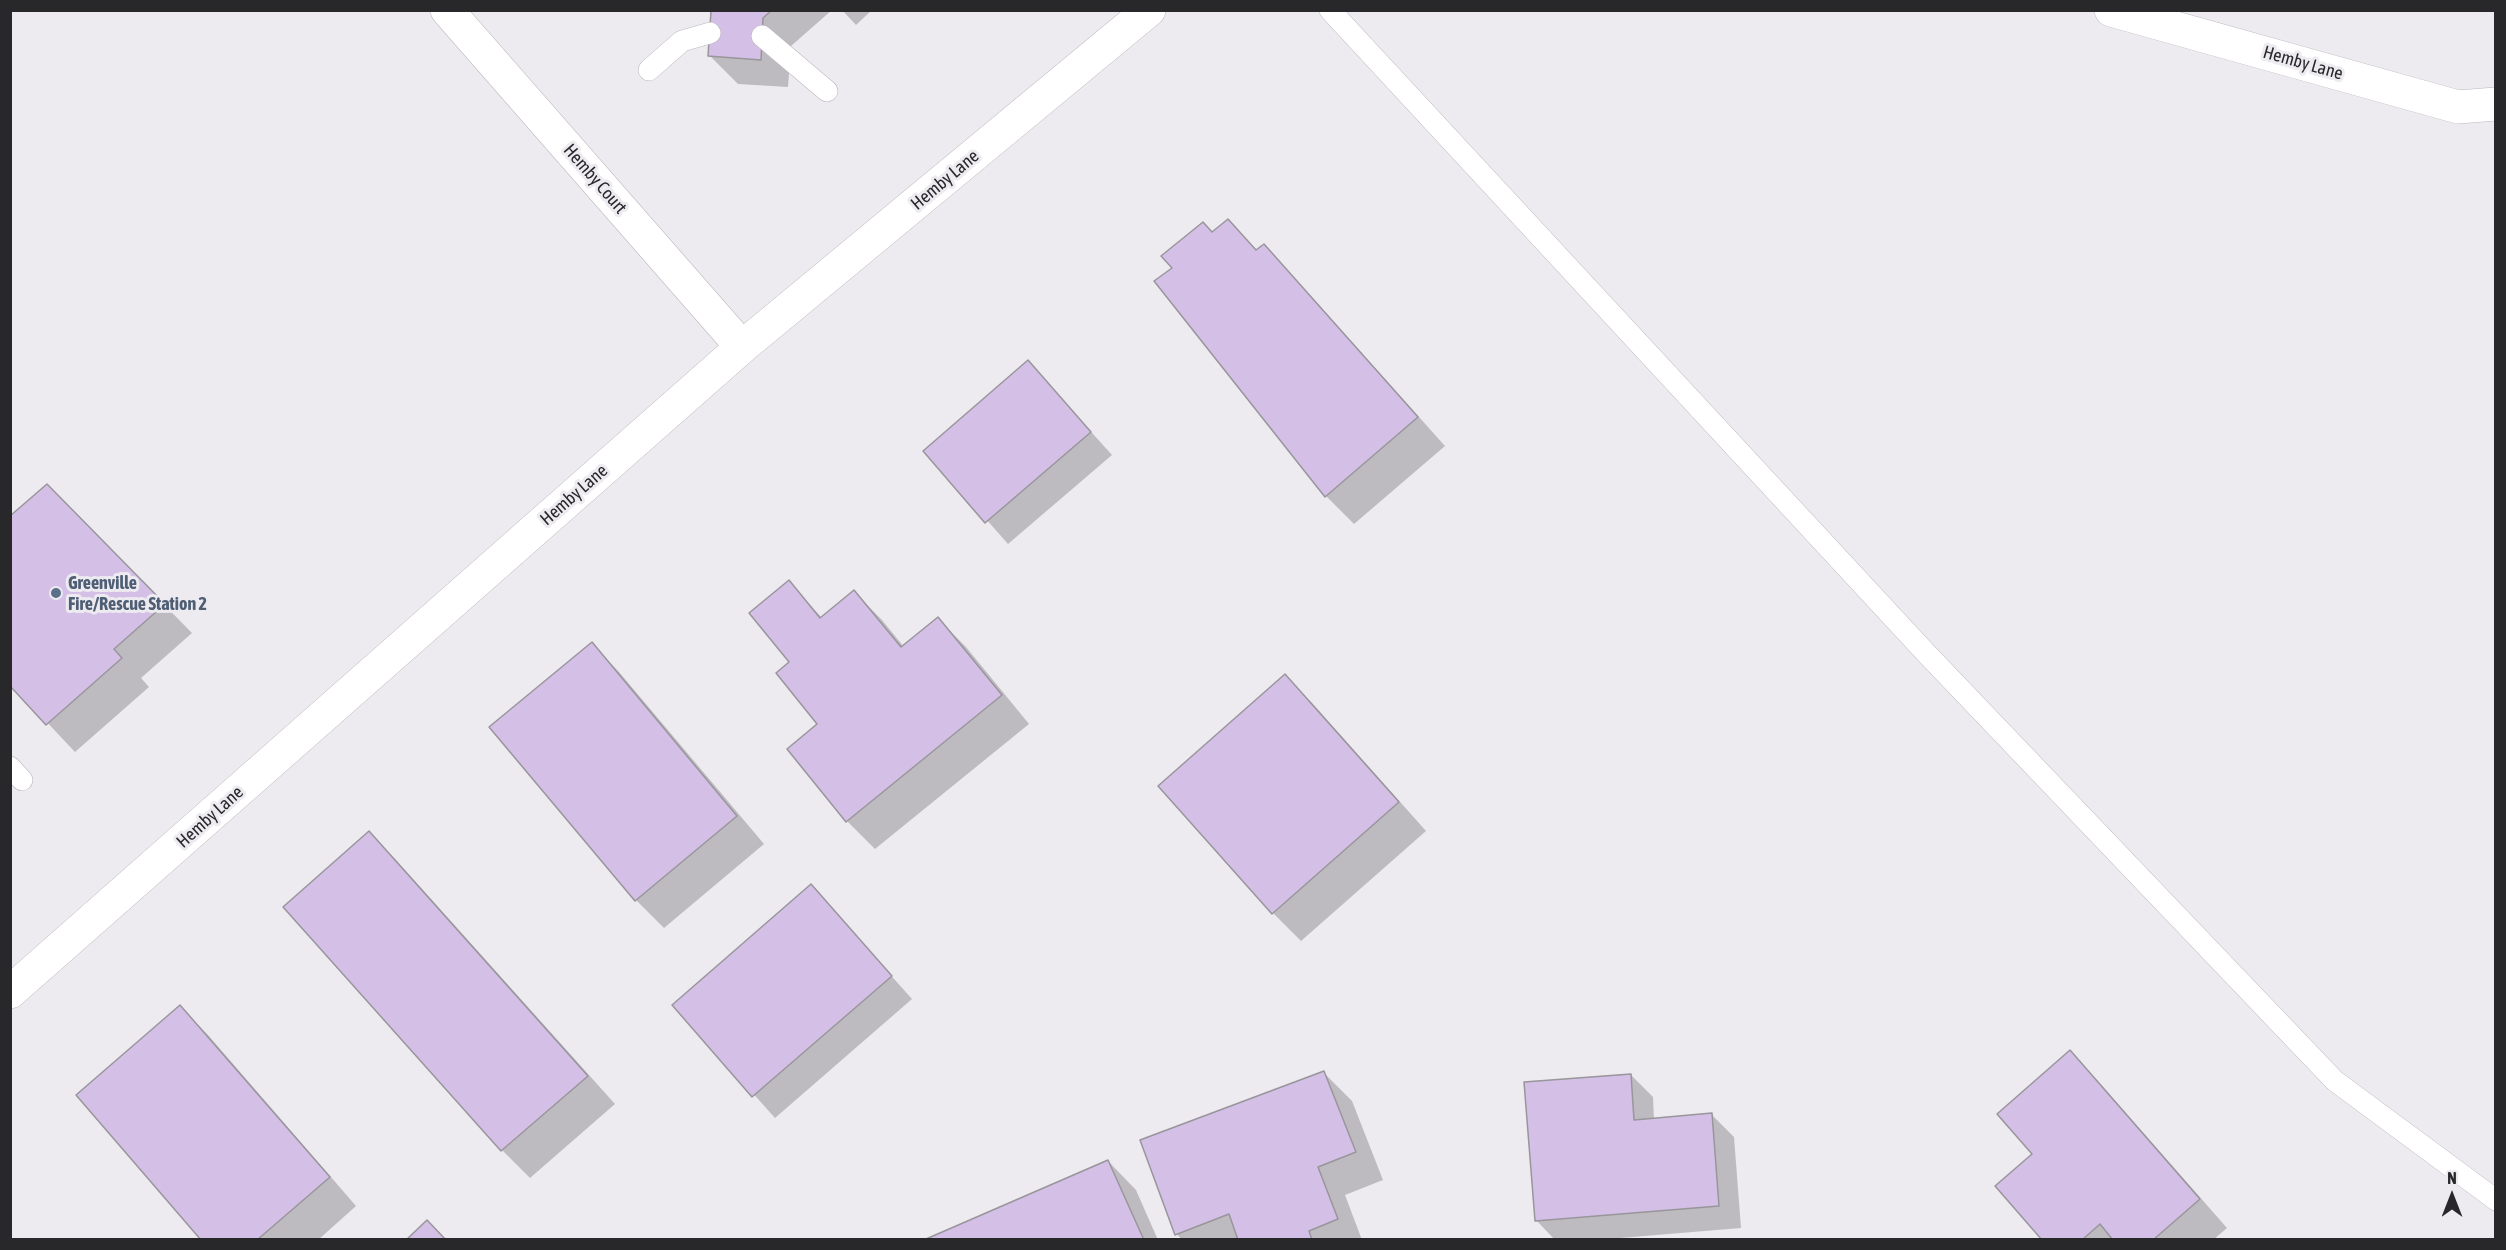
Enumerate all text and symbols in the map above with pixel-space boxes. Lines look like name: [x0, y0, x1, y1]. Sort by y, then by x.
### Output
street label: Hemby Lane: [2261, 41, 2345, 85]
street label: Hemby Court: [559, 140, 631, 218]
street label: Hemby Lane: [907, 145, 983, 215]
street label: Hemby Lane: [536, 460, 612, 530]
place label: Greenville Fire/Rescue Station 2: [68, 572, 207, 614]
marker: Greenville Fire/Rescue Station 2: [49, 586, 63, 600]
street label: Hemby Lane: [172, 782, 248, 852]
north arrow: [2422, 1166, 2482, 1226]
text: N: [2447, 1169, 2457, 1187]

